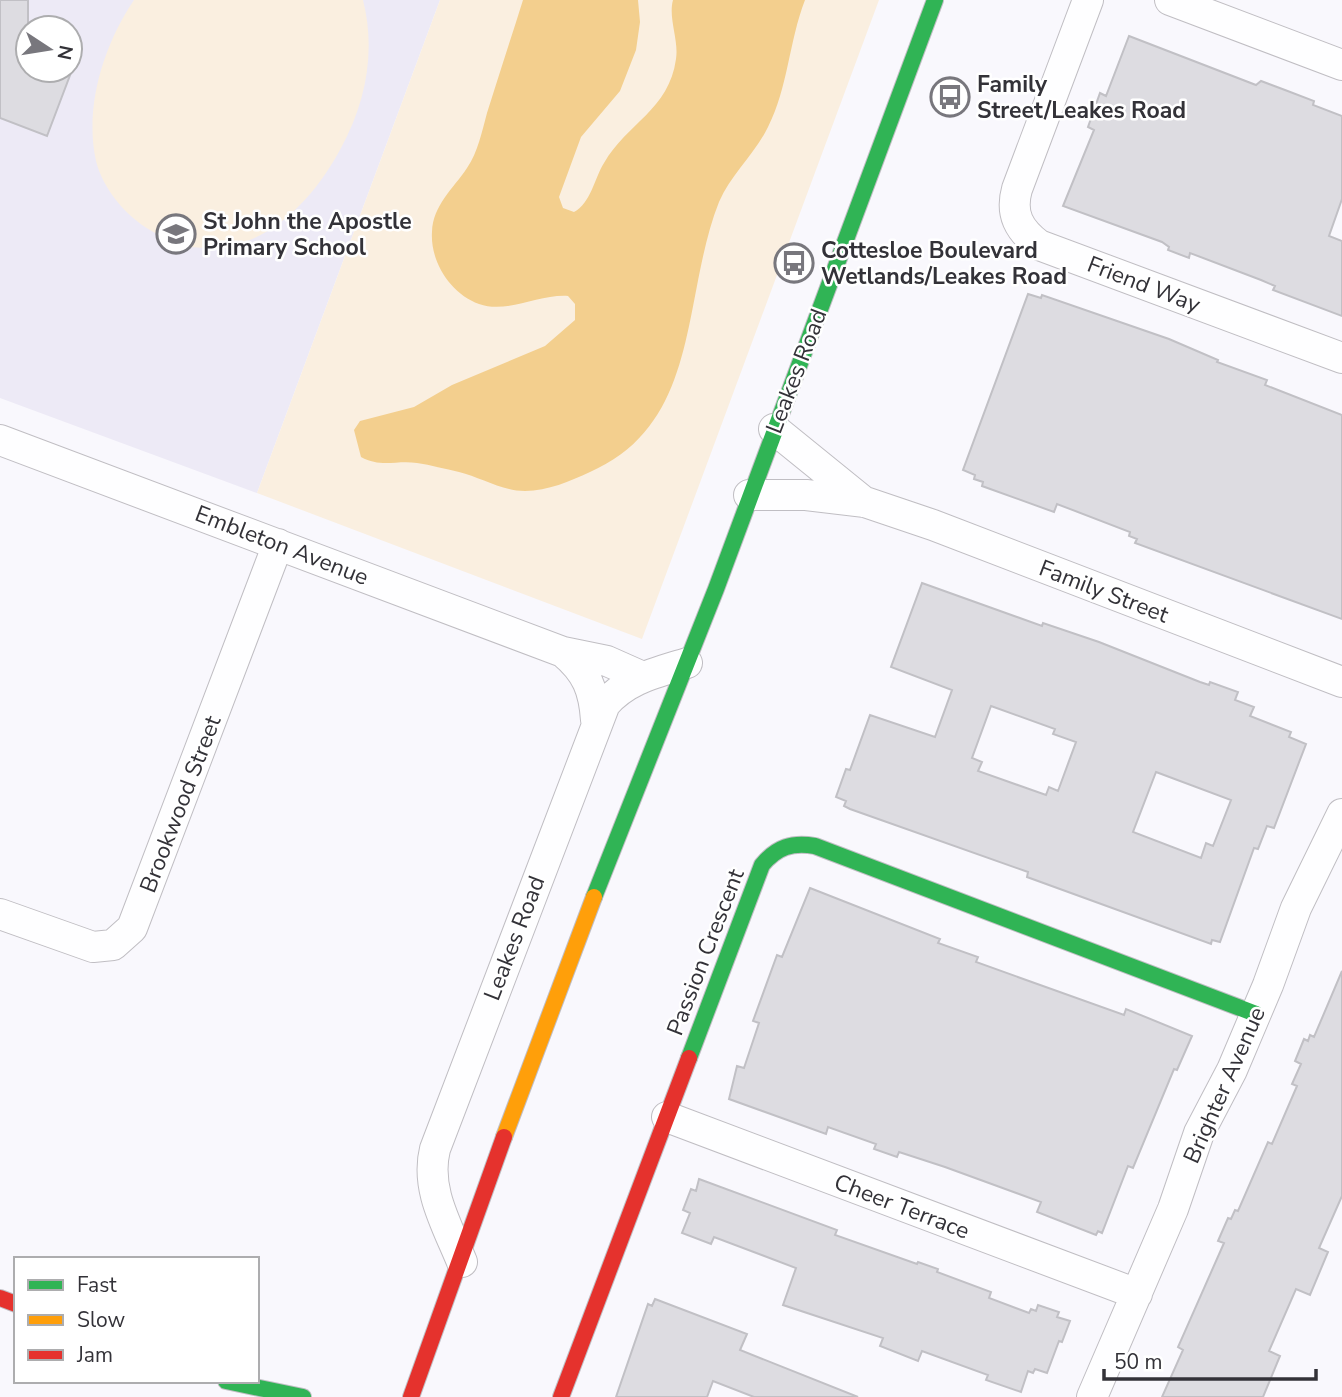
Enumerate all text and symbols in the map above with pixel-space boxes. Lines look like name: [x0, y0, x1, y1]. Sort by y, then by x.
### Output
north arrow: [14, 14, 84, 84]
text: N: [50, 43, 79, 62]
place label: Family Street/Leakes Road: [977, 69, 1186, 126]
bus stop icon: Family Street/Leakes Road: [929, 76, 971, 118]
place label: St John the Apostle Primary School: [203, 206, 412, 263]
school or university icon: St John the Apostle Primary School: [155, 213, 197, 255]
place label: Cottesloe Boulevard Wetlands/Leakes Road: [821, 235, 1067, 292]
bus stop icon: Cottesloe Boulevard Wetlands/Leakes Road: [773, 242, 815, 284]
street label: Friend Way: [1083, 249, 1205, 320]
street label: Leakes Road: [759, 305, 834, 438]
street label: Embleton Avenue: [191, 498, 373, 593]
street label: Family Street: [1035, 553, 1174, 631]
street label: Brookwood Street: [132, 710, 229, 897]
street label: Passion Crescent: [659, 864, 752, 1040]
street label: Leakes Road: [477, 872, 552, 1005]
street label: Brighter Avenue: [1176, 1002, 1273, 1168]
street label: Cheer Terrace: [830, 1166, 974, 1247]
legend: [14, 1257, 259, 1383]
text: Fast: [77, 1271, 117, 1299]
text: Slow: [77, 1306, 126, 1334]
scale bar: [1104, 1338, 1316, 1382]
text: Jam: [76, 1341, 113, 1369]
text: 50 m: [1114, 1348, 1163, 1376]

